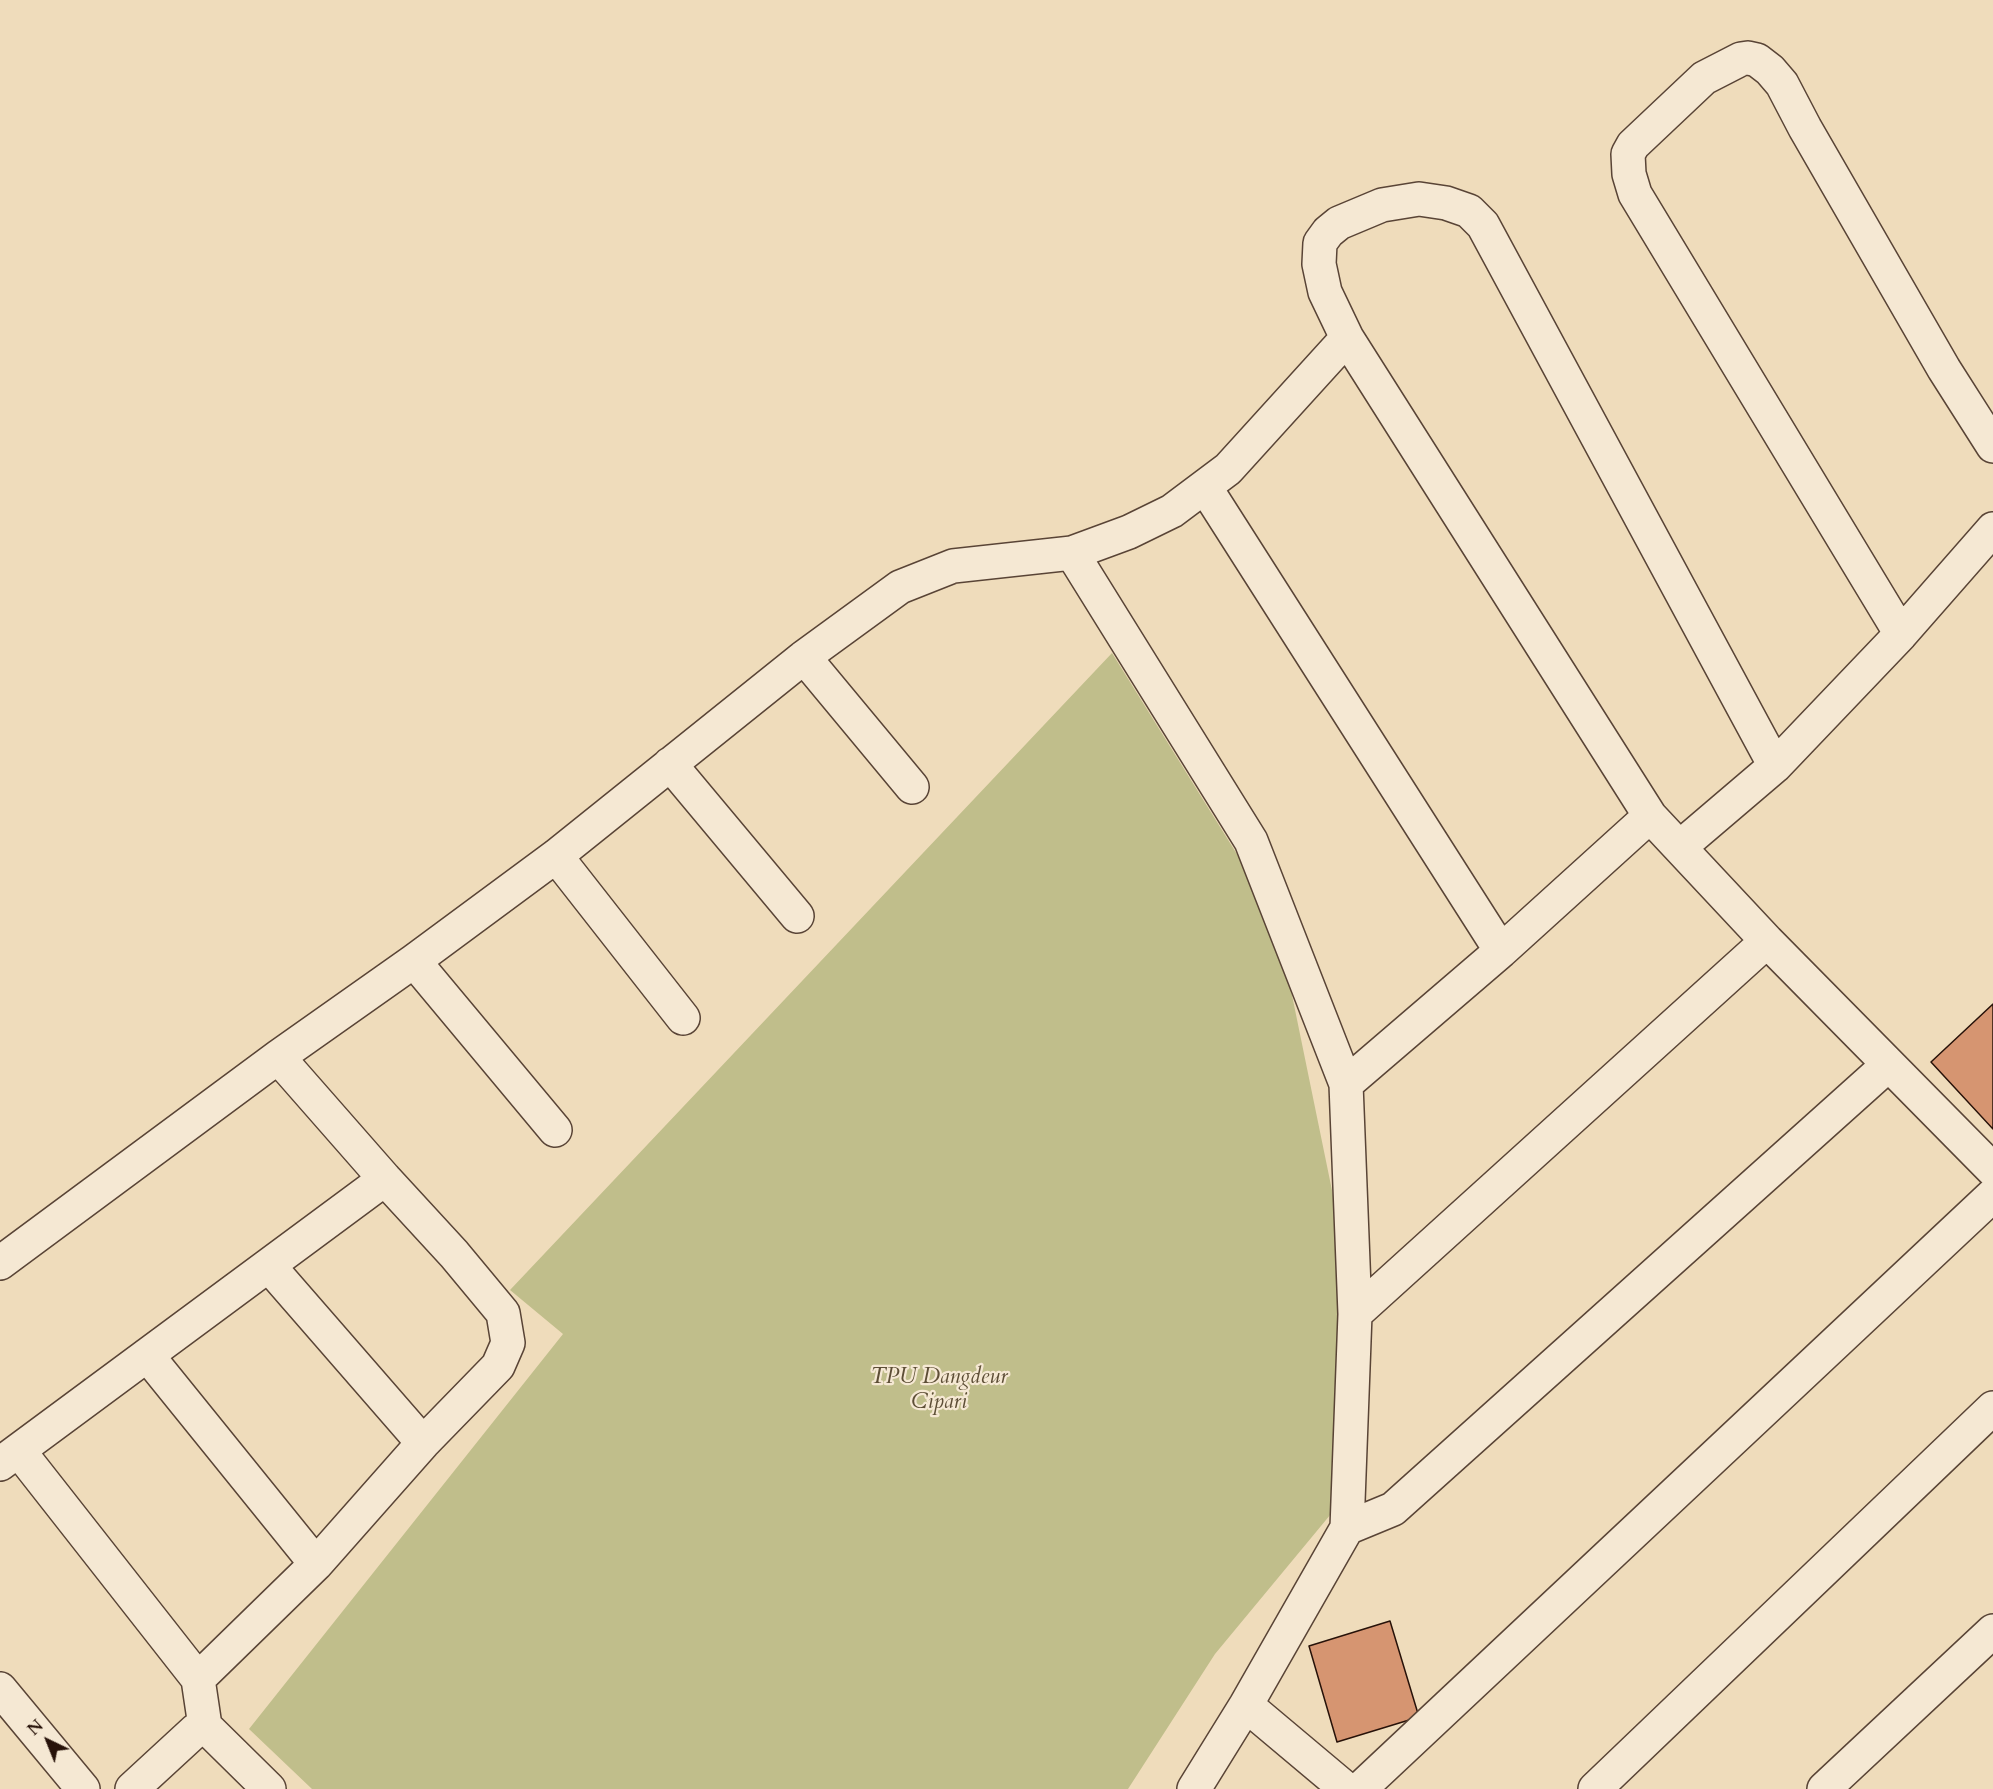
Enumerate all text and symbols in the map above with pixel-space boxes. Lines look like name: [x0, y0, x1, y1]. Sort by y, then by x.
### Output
park label: TPU Dangdeur Cipari: [870, 1365, 1008, 1416]
north arrow: [18, 1711, 78, 1771]
text: N: [23, 1715, 48, 1741]

